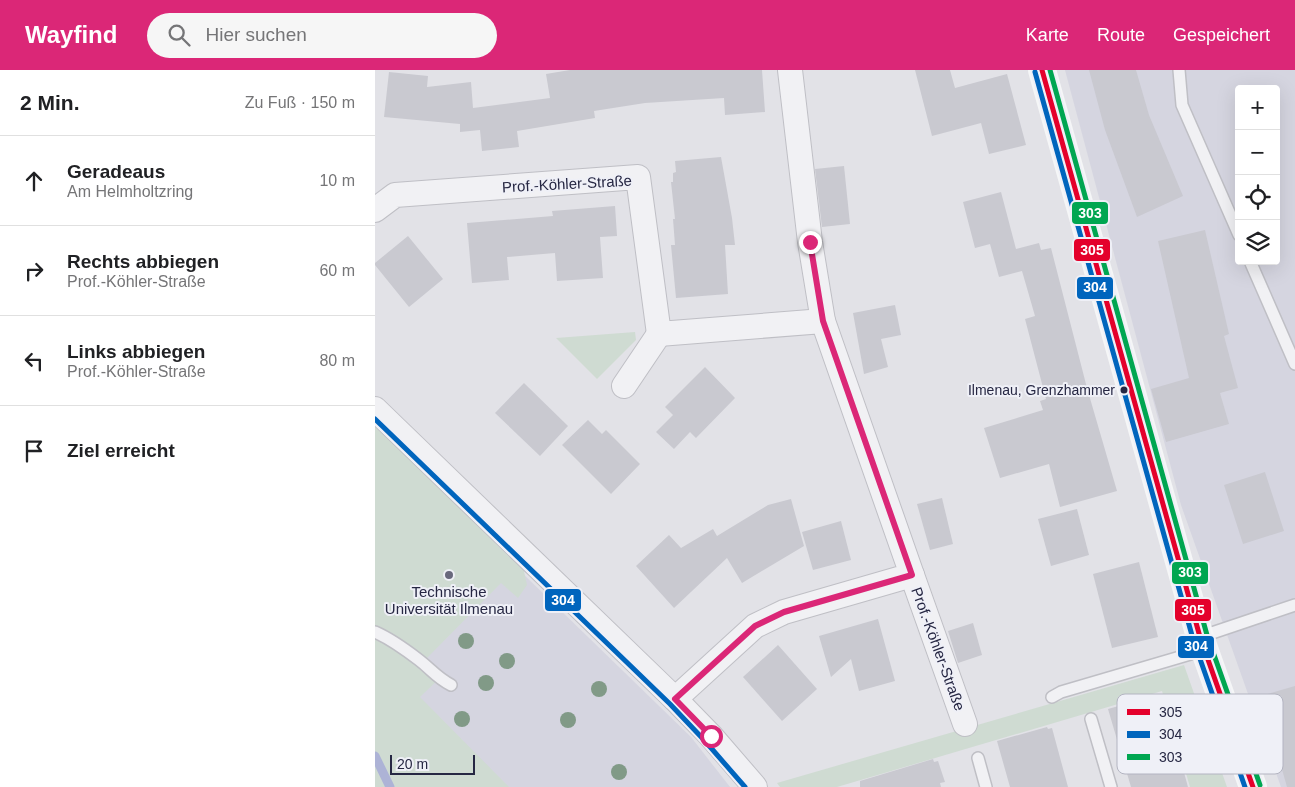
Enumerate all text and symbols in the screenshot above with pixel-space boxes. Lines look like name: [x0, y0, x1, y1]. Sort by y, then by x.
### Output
search box: [147, 13, 497, 58]
text: Wayfind: [25, 21, 117, 48]
icon: search: [165, 21, 193, 49]
text: Hier suchen: [205, 24, 307, 45]
text: Karte: [1026, 25, 1069, 45]
text: Route: [1097, 25, 1145, 45]
text: Gespeichert: [1173, 25, 1270, 45]
map controls: [1235, 85, 1280, 265]
button: +: [1235, 85, 1280, 130]
text: 2 Min.: [20, 91, 80, 114]
text: Zu Fuß · 150 m: [245, 94, 355, 111]
button: −: [1235, 130, 1280, 175]
text: Geradeaus: [67, 161, 165, 182]
icon: ahead: [20, 167, 48, 195]
text: 10 m: [319, 172, 355, 189]
street label: Prof.-Köhler-Straße: [502, 172, 632, 195]
button: locate: [1235, 175, 1280, 220]
text: Am Helmholtzring: [67, 183, 193, 200]
line badge: 303: [1071, 201, 1109, 225]
text: 303: [1078, 205, 1102, 221]
button: layers: [1235, 220, 1280, 265]
route end: [799, 231, 822, 254]
line badge: 305: [1073, 238, 1111, 262]
text: 305: [1080, 242, 1104, 258]
text: Rechts abbiegen: [67, 251, 219, 272]
icon: right: [20, 257, 48, 285]
text: 60 m: [319, 262, 355, 279]
text: Prof.-Köhler-Straße: [67, 273, 206, 290]
line badge: 304: [1076, 276, 1114, 300]
text: 304: [1083, 279, 1107, 295]
text: Links abbiegen: [67, 341, 205, 362]
icon: left: [20, 347, 48, 375]
text: 80 m: [319, 352, 355, 369]
text: Prof.-Köhler-Straße: [67, 363, 206, 380]
place label: Ilmenau, Grenzhammer: [968, 382, 1115, 398]
marker: Ilmenau, Grenzhammer: [1119, 385, 1129, 395]
icon: arrive: [20, 437, 48, 465]
text: Ziel erreicht: [67, 440, 175, 461]
line badge: 303: [1171, 561, 1209, 585]
text: 303: [1178, 564, 1202, 580]
marker: Technische Universität Ilmenau: [443, 569, 455, 581]
place label: Technische Universität Ilmenau: [385, 583, 513, 617]
street label: Prof.-Köhler-Straße: [908, 585, 969, 713]
line badge: 304: [544, 588, 582, 612]
text: 304: [551, 592, 575, 608]
line badge: 305: [1174, 598, 1212, 622]
text: 305: [1181, 602, 1205, 618]
line badge: 304: [1177, 635, 1215, 659]
text: 304: [1184, 638, 1208, 654]
legend: [1117, 694, 1283, 774]
text: 305: [1159, 704, 1183, 720]
route start: [700, 725, 723, 748]
text: 304: [1159, 726, 1183, 742]
text: 303: [1159, 749, 1183, 765]
scale bar: [390, 752, 475, 775]
text: 20 m: [397, 756, 428, 772]

